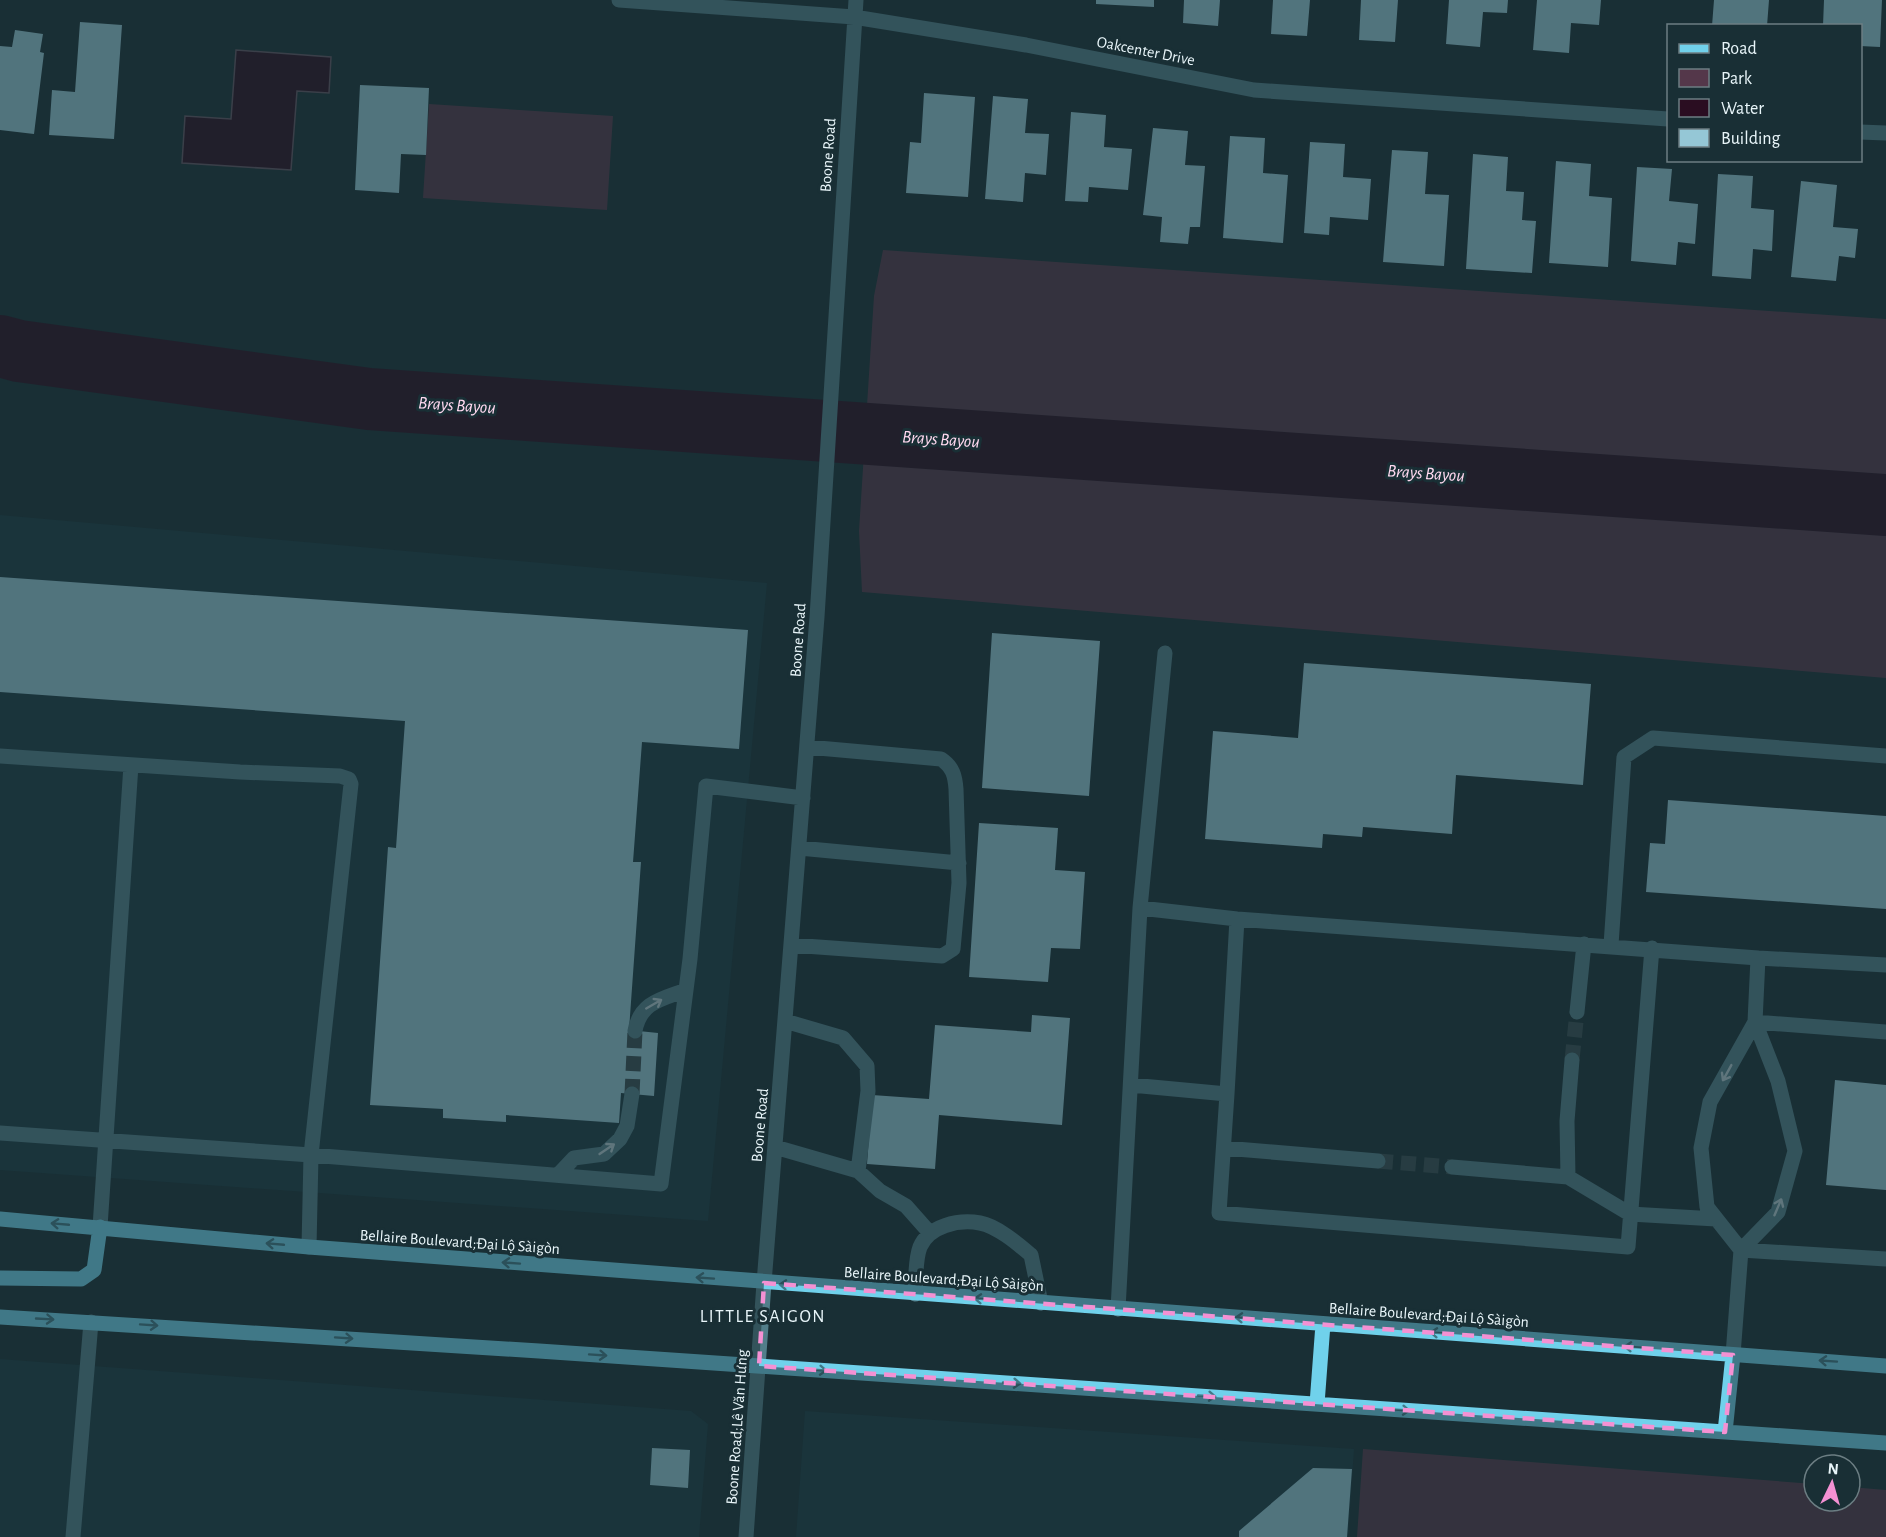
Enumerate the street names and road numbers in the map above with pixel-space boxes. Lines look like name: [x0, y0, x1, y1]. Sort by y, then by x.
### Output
street label: Oakcenter Drive: [1095, 34, 1196, 68]
street label: Boone Road: [817, 118, 839, 193]
street label: Boone Road: [787, 603, 809, 678]
street label: Boone Road: [749, 1087, 771, 1163]
street label: Bellaire Boulevard;Đại Lộ Sàigòn: [359, 1227, 561, 1257]
street label: Bellaire Boulevard;Đại Lộ Sàigòn: [843, 1264, 1045, 1294]
street label: Bellaire Boulevard;Đại Lộ Sàigòn: [1328, 1300, 1530, 1330]
street label: Boone Road;Lê Văn Hưng: [724, 1349, 750, 1505]

